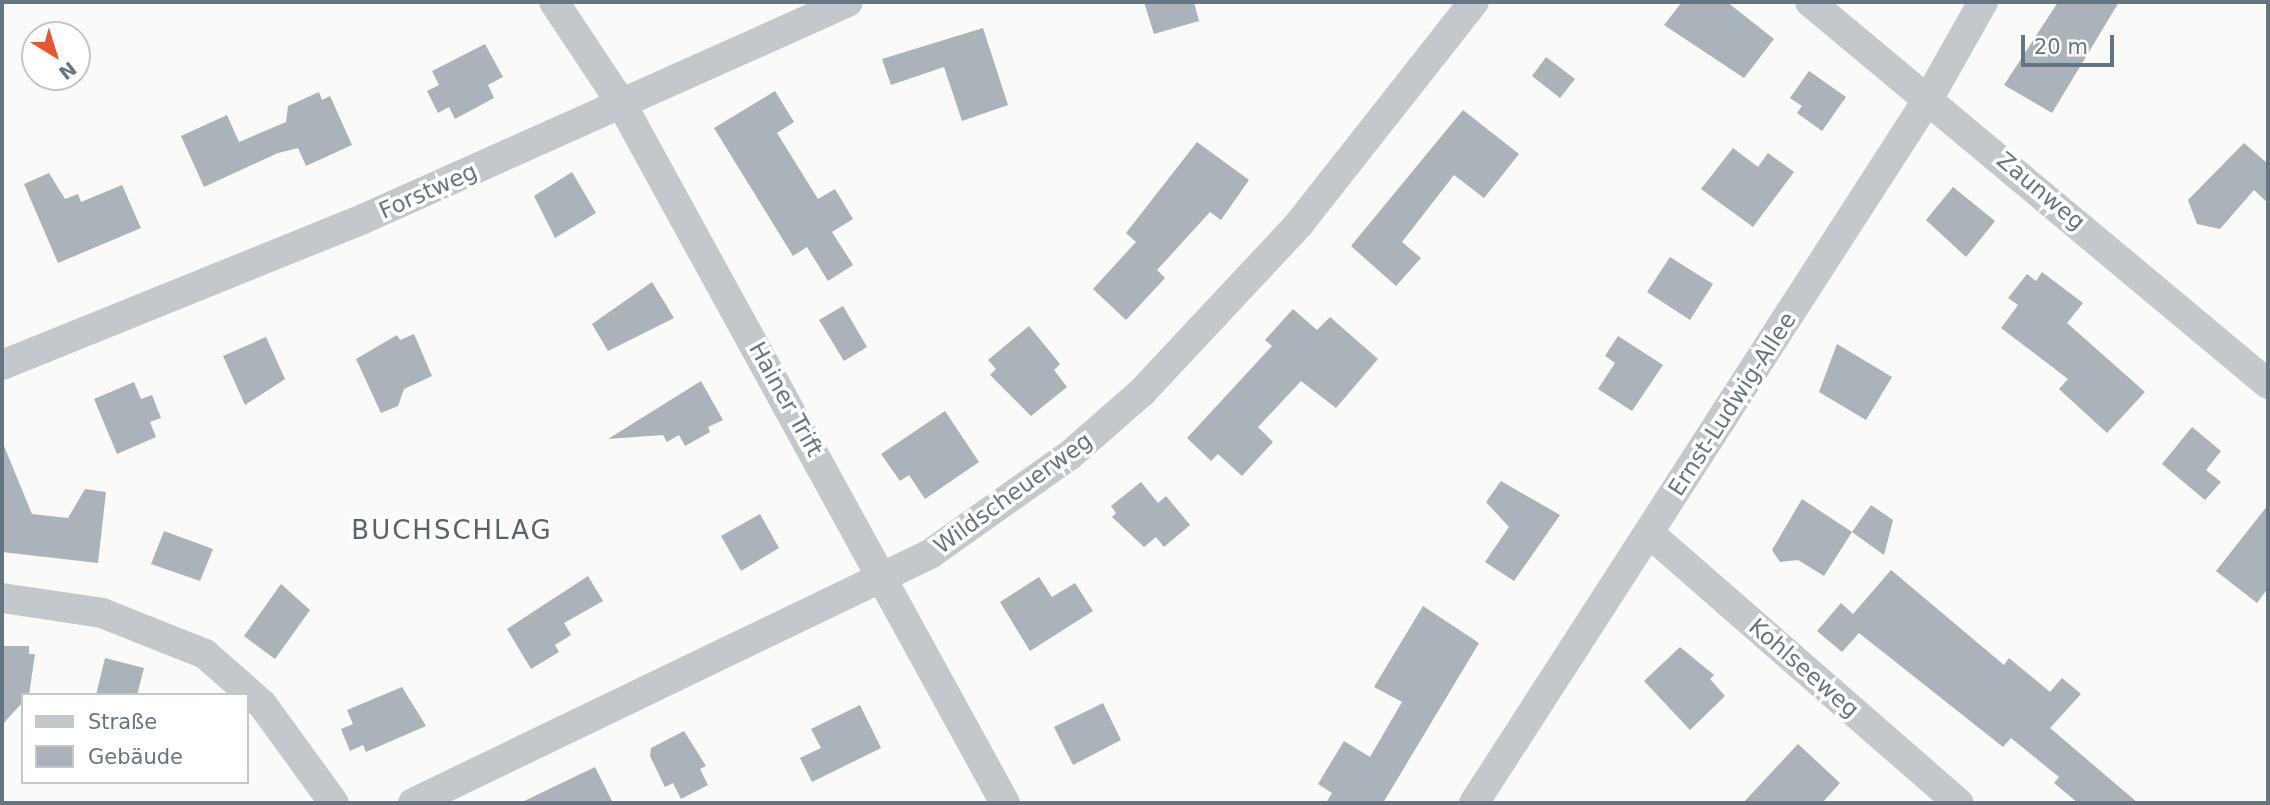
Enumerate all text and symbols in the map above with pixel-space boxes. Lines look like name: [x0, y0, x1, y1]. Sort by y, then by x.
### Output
north arrow: [21, 21, 91, 91]
scale bar: [2025, 21, 2118, 65]
text: 20 m: [2034, 35, 2088, 59]
text: N: [55, 57, 81, 85]
street label: Zaunweg: [1991, 146, 2091, 236]
street label: Forstweg: [375, 157, 481, 225]
street label: Ernst-Ludwig-Allee: [1662, 307, 1802, 501]
street label: Hainer Trift: [743, 337, 829, 461]
street label: Wildscheuerweg: [929, 426, 1097, 560]
district label: BUCHSCHLAG: [353, 515, 551, 547]
street label: Kohlseeweg: [1743, 613, 1865, 723]
legend: [21, 693, 248, 784]
text: Straße: [88, 710, 157, 734]
text: Gebäude: [88, 745, 183, 769]

